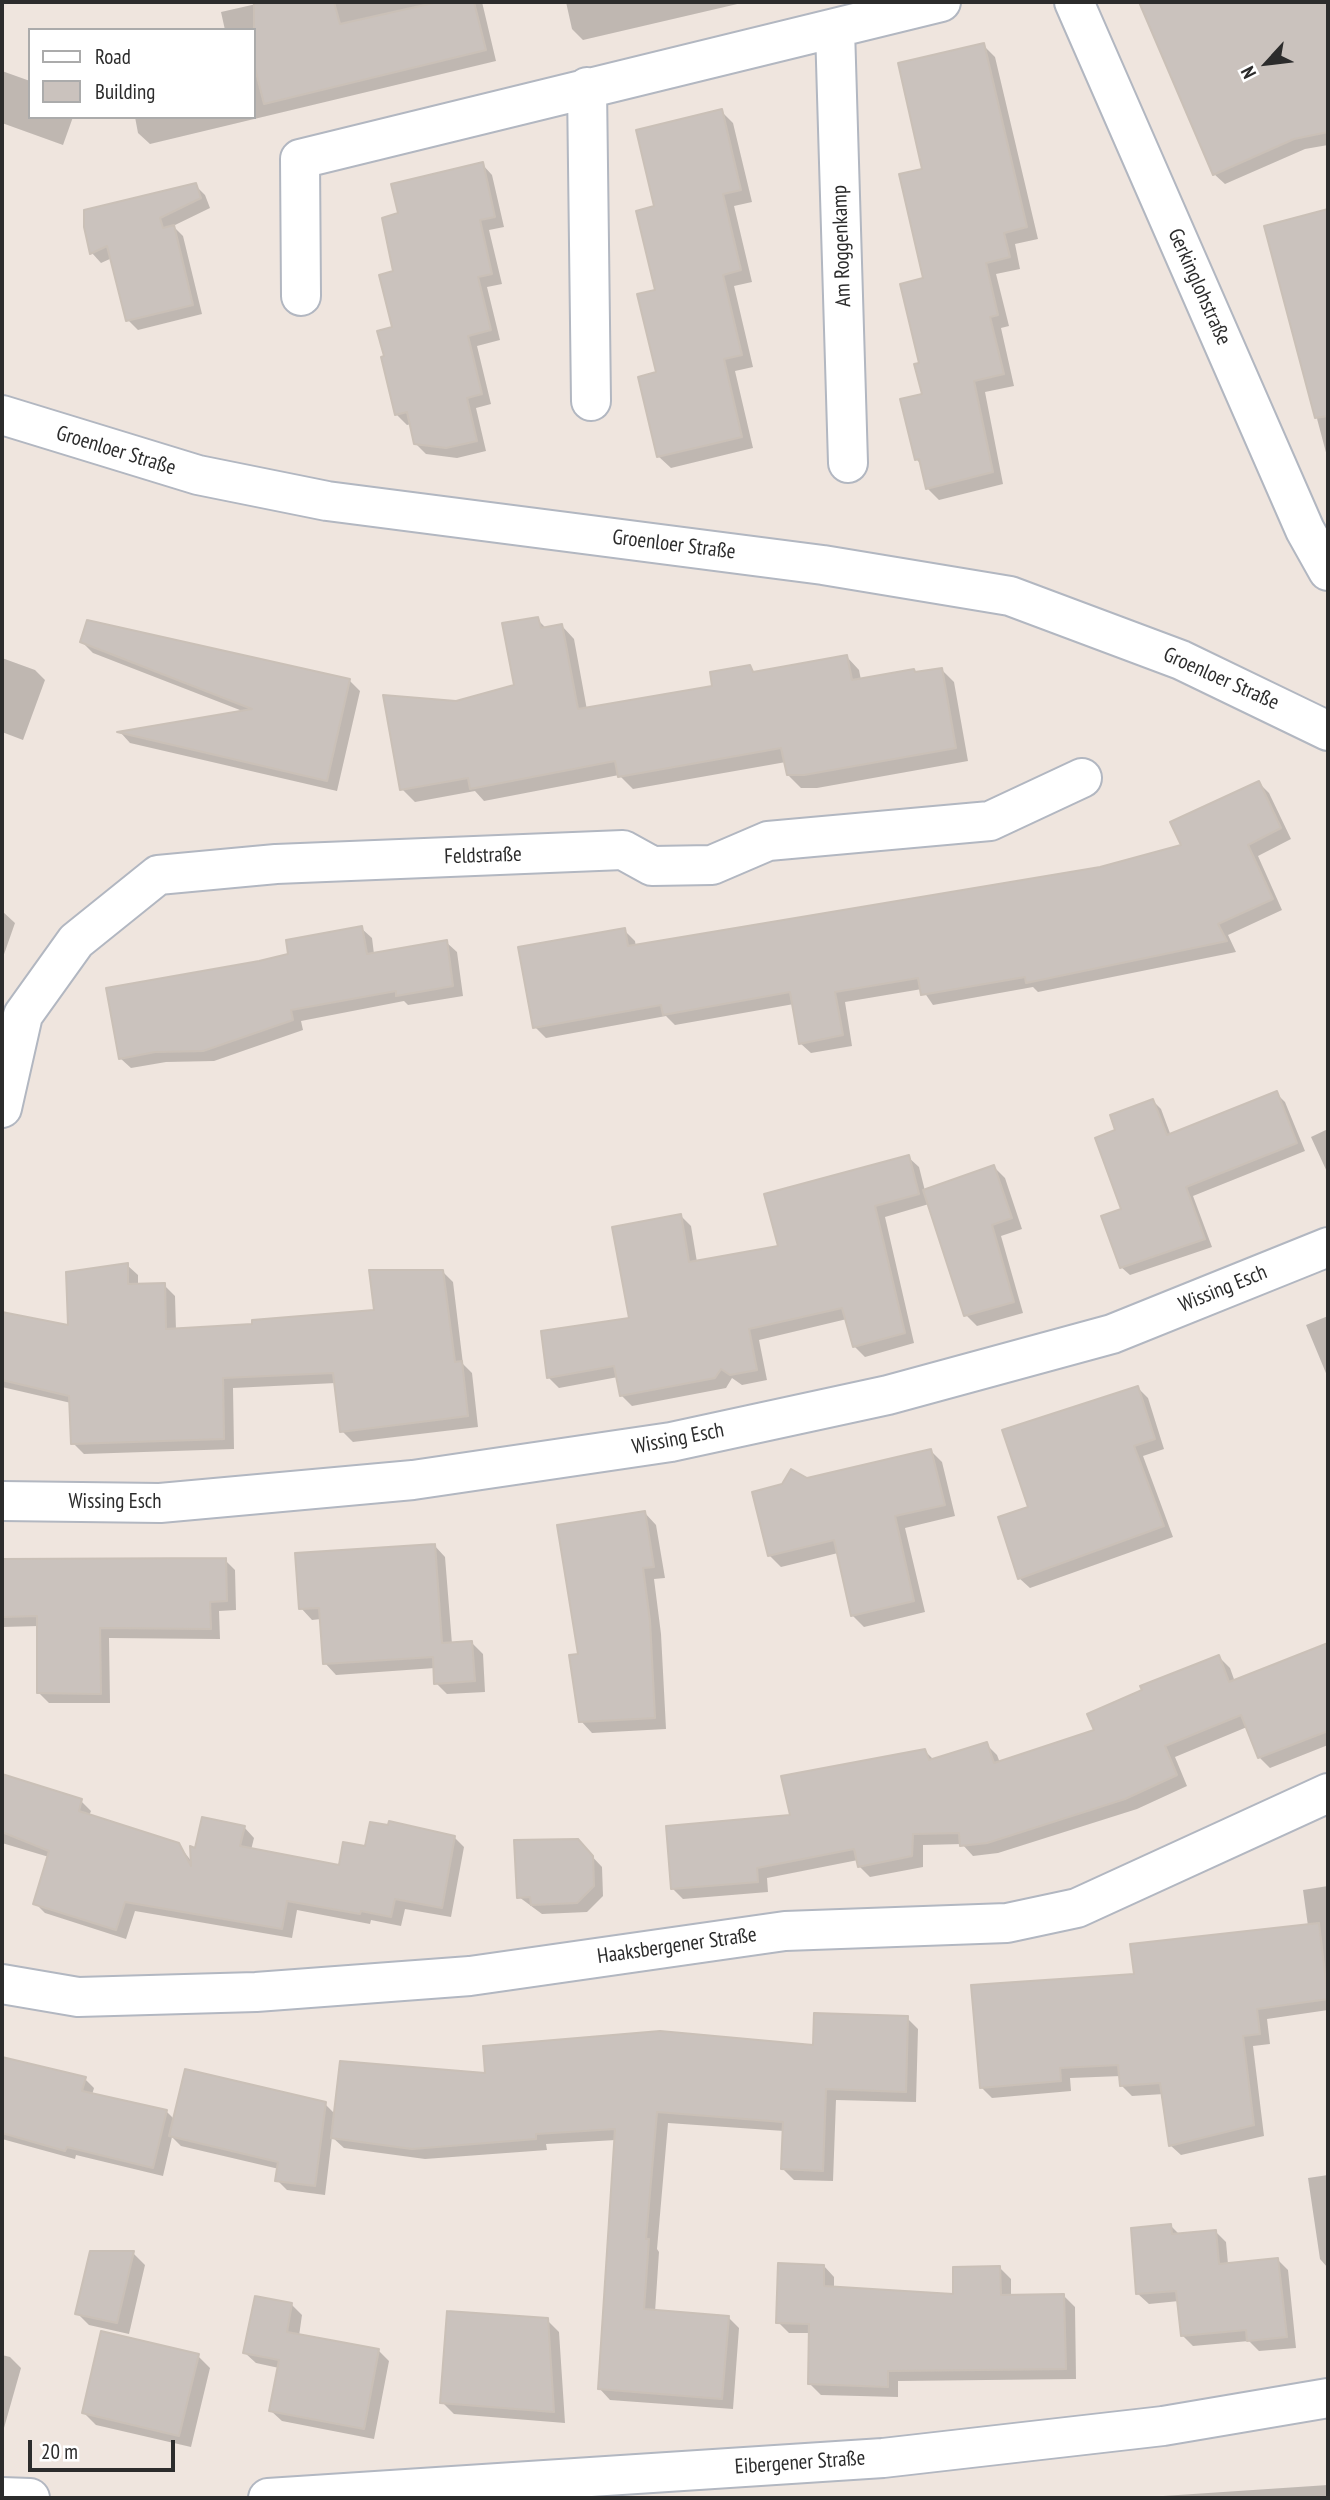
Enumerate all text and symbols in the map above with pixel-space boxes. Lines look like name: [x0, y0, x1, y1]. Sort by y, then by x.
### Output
legend: [28, 28, 256, 119]
north arrow: [1232, 28, 1302, 98]
text: Road: [95, 43, 131, 70]
text: N: [1235, 63, 1261, 83]
text: Building: [95, 78, 155, 105]
street label: Am Roggenkamp: [827, 185, 857, 307]
street label: Gerkinglohstraße: [1162, 225, 1236, 349]
street label: Groenloer Straße: [53, 421, 179, 481]
street label: Groenloer Straße: [611, 525, 737, 565]
street label: Groenloer Straße: [1159, 642, 1283, 716]
street label: Feldstraße: [444, 842, 522, 870]
street label: Wissing Esch: [1175, 1260, 1271, 1318]
street label: Wissing Esch: [630, 1418, 726, 1460]
street label: Wissing Esch: [69, 1489, 161, 1515]
street label: Haaksbergener Straße: [596, 1922, 758, 1970]
scale bar: [32, 2426, 178, 2470]
text: 20 m: [41, 2438, 78, 2465]
street label: Eibergener Straße: [734, 2446, 866, 2480]

